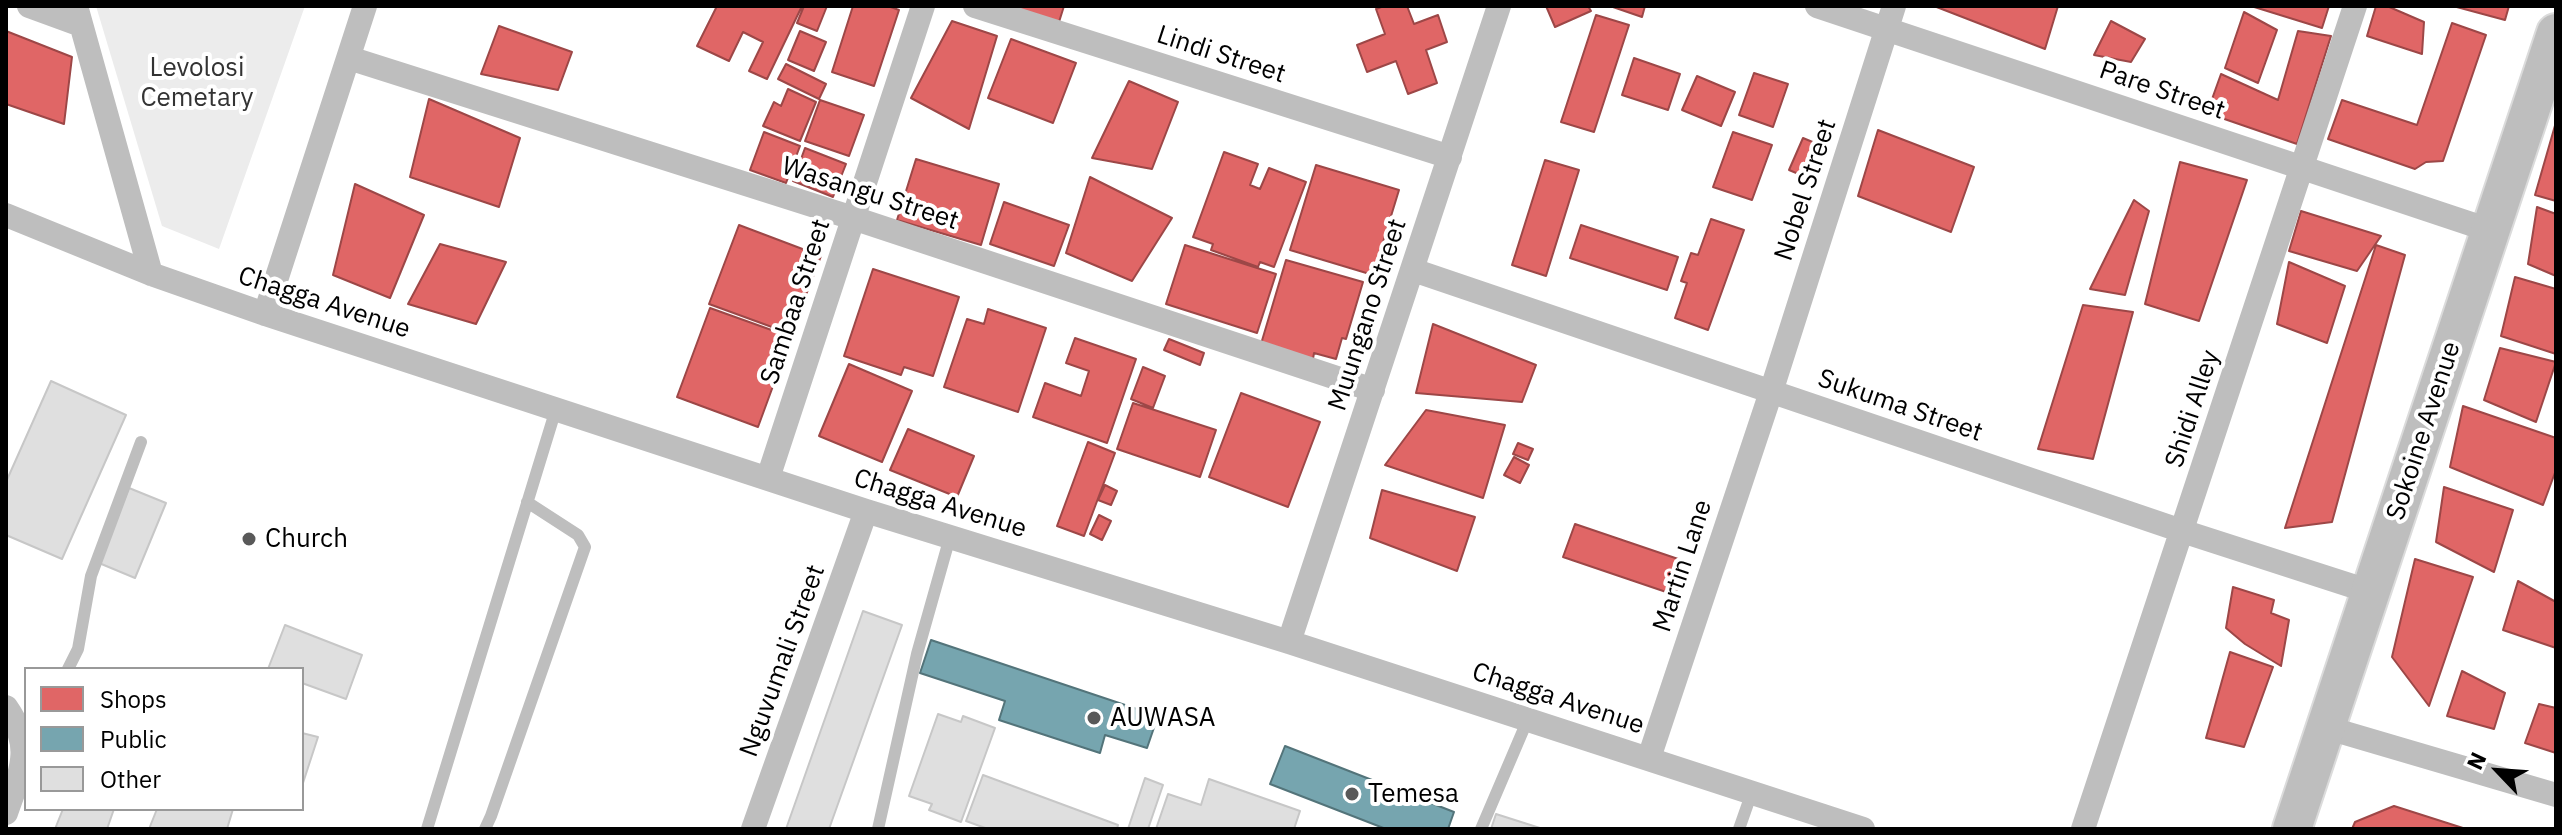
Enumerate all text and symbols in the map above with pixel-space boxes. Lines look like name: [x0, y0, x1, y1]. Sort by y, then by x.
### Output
street label: Lindi Street: [1153, 20, 1289, 90]
park label: Levolosi Cemetary: [140, 52, 254, 114]
street label: Pare Street: [2095, 55, 2229, 127]
street label: Nobel Street: [1768, 115, 1844, 265]
street label: Wasangu Street: [778, 151, 962, 237]
street label: Sambaa Street: [755, 215, 837, 389]
street label: Muungano Street: [1322, 215, 1414, 415]
street label: Chagga Avenue: [234, 260, 414, 346]
street label: Sokoine Avenue: [2380, 338, 2468, 524]
street label: Shidi Alley: [2159, 346, 2227, 472]
street label: Sukuma Street: [1814, 363, 1986, 449]
street label: Chagga Avenue: [850, 463, 1030, 545]
street label: Martin Lane: [1647, 496, 1719, 636]
place label: Church: [265, 523, 348, 555]
marker: Church: [240, 530, 258, 548]
street label: Nguvumali Street: [734, 561, 832, 761]
street label: Chagga Avenue: [1468, 656, 1648, 742]
legend: [24, 667, 304, 811]
text: Shops: [100, 683, 167, 715]
place label: AUWASA: [1110, 702, 1215, 734]
marker: AUWASA: [1085, 709, 1103, 727]
text: Public: [100, 723, 167, 755]
north arrow: [2458, 731, 2538, 811]
text: N: [2459, 747, 2492, 774]
text: Other: [100, 763, 161, 795]
place label: Temesa: [1368, 778, 1459, 810]
marker: Temesa: [1343, 785, 1361, 803]

